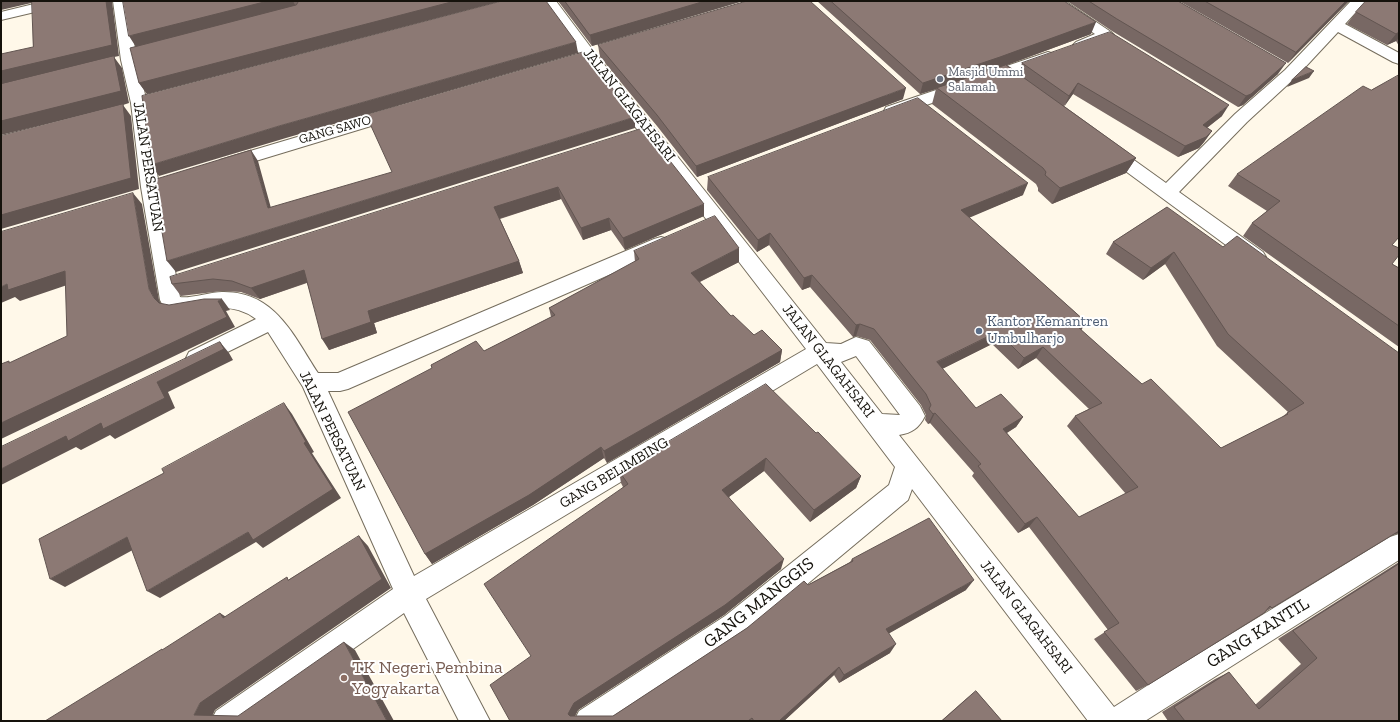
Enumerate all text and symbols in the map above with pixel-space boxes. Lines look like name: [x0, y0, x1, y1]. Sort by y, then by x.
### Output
street label: JALAN GLAGAHSARI: [579, 45, 679, 165]
place label: Masjid Ummi Salamah: [948, 64, 1023, 95]
marker: Masjid Ummi Salamah: [935, 74, 945, 84]
street label: JALAN PERSATUAN: [129, 101, 167, 233]
street label: GANG SAWO: [297, 112, 373, 148]
street label: JALAN GLAGAHSARI: [778, 301, 878, 421]
place label: Kantor Kemantren Umbulharjo: [987, 313, 1108, 348]
marker: Kantor Kemantren Umbulharjo: [974, 326, 984, 336]
street label: JALAN PERSATUAN: [295, 368, 369, 494]
street label: GANG BELIMBING: [556, 433, 672, 513]
street label: GANG MANGGIS: [699, 553, 819, 653]
street label: JALAN GLAGAHSARI: [976, 557, 1076, 677]
street label: GANG KANTIL: [1203, 593, 1313, 673]
place label: TK Negeri Pembina Yogyakarta: [352, 657, 503, 700]
marker: TK Negeri Pembina Yogyakarta: [339, 673, 349, 683]

